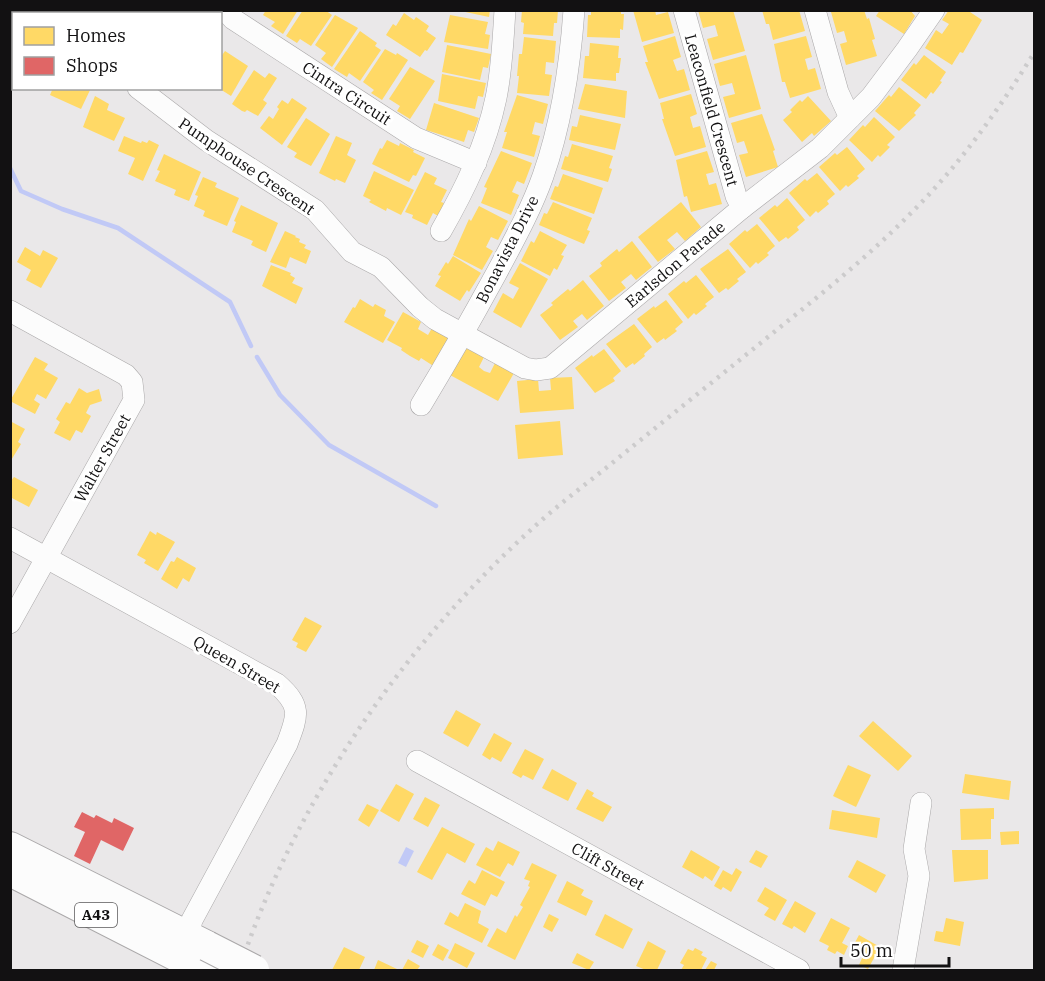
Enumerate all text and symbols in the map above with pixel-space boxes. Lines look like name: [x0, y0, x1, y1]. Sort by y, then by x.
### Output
legend: [12, 12, 222, 90]
text: Homes: [66, 24, 126, 47]
street label: Leaconfield Crescent: [681, 32, 743, 189]
text: Shops: [66, 54, 118, 77]
street label: Cintra Circuit: [299, 57, 396, 129]
street label: Pumphouse Crescent: [175, 113, 319, 219]
street label: Bonavista Drive: [471, 192, 543, 306]
street label: Earlsdon Parade: [621, 216, 729, 312]
street label: Walter Street: [69, 410, 135, 506]
street label: Queen Street: [190, 631, 284, 697]
street label: Clift Street: [568, 838, 648, 894]
road number: A43: [75, 903, 117, 927]
scale bar: [841, 930, 949, 968]
text: 50 m: [850, 939, 893, 962]

